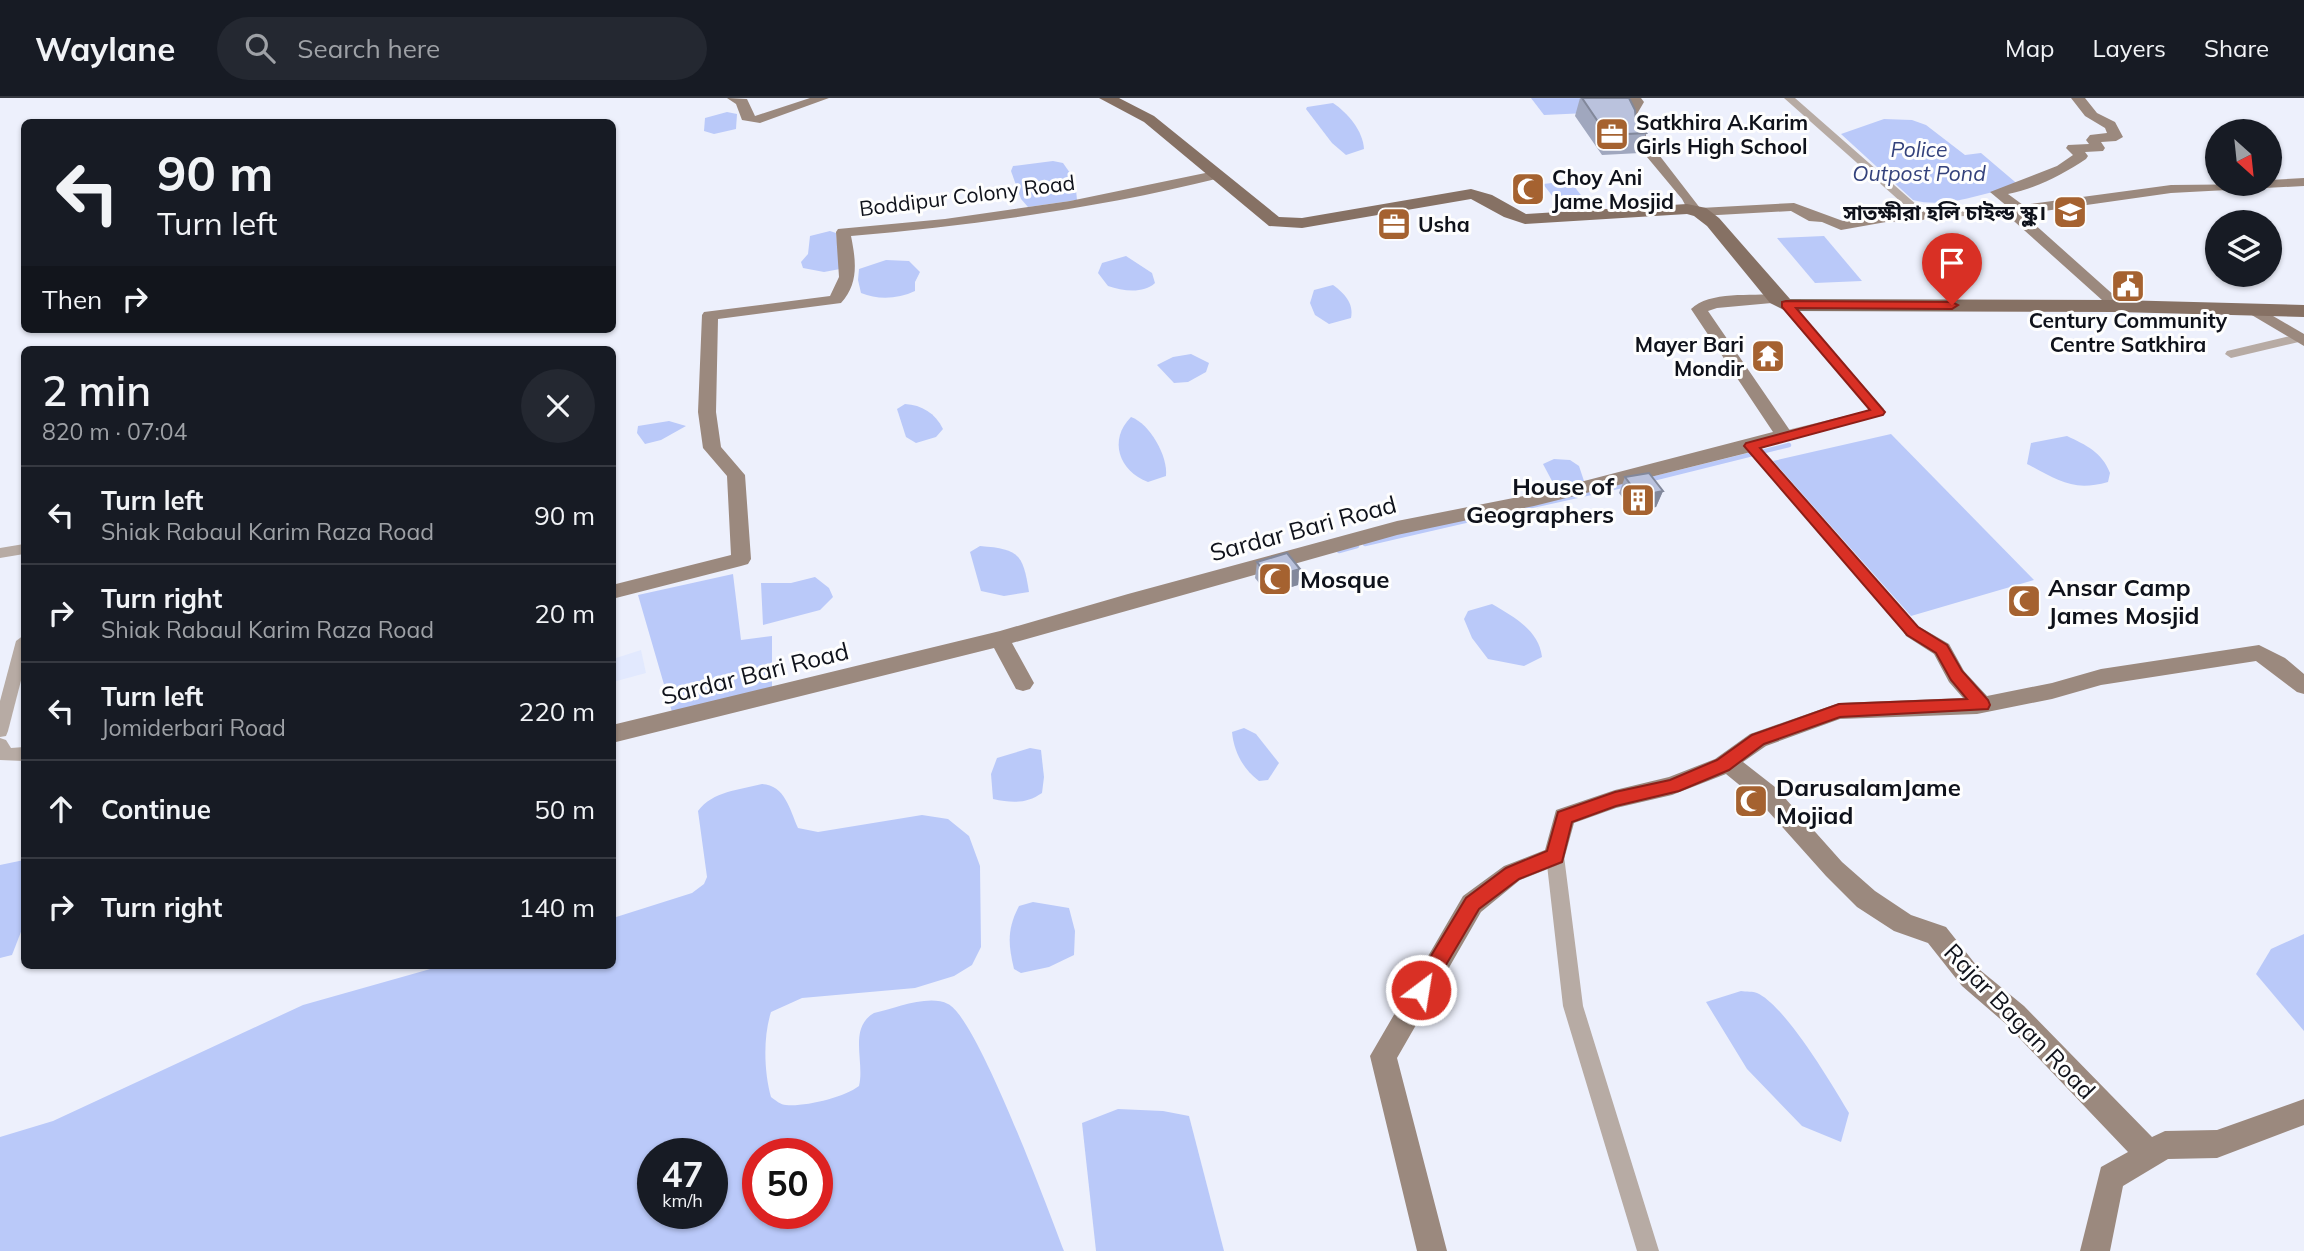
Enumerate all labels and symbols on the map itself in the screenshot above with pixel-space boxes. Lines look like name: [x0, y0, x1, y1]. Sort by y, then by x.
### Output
place label: Satkhira A.Karim Girls High School: [1636, 109, 1808, 159]
office icon: Satkhira A.Karim Girls High School: [1593, 115, 1631, 153]
north arrow: [2205, 119, 2282, 196]
water label: Police Outpost Pond: [1852, 136, 1986, 186]
place label: Choy Ani Jame Mosjid: [1552, 164, 1674, 214]
street label: Boddipur Colony Road: [858, 169, 1076, 221]
mosque icon: Choy Ani Jame Mosjid: [1509, 170, 1547, 208]
school or university icon: সাতক্ষীরা হলি চাইল্ড স্কুল।: [2051, 193, 2089, 231]
place label: সাতক্ষীরা হলি চাইল্ড স্কুল।: [1842, 199, 2046, 227]
office icon: Usha: [1375, 205, 1413, 243]
place label: Usha: [1418, 211, 1470, 237]
pin: [1922, 233, 1982, 305]
public building icon: Century Community Centre Satkhira: [2109, 267, 2147, 305]
place label: Century Community Centre Satkhira: [2029, 307, 2228, 357]
place label: Mayer Bari Mondir: [1635, 331, 1745, 381]
temple icon: Mayer Bari Mondir: [1749, 337, 1787, 375]
place label: House of Geographers: [1466, 471, 1615, 529]
building icon: House of Geographers: [1619, 481, 1657, 519]
street label: Sardar Bari Road: [1206, 489, 1400, 567]
mosque icon: Mosque: [1256, 560, 1294, 598]
place label: Mosque: [1300, 564, 1389, 594]
place label: Ansar Camp James Mosjid: [2048, 572, 2199, 630]
mosque icon: Ansar Camp James Mosjid: [2005, 582, 2043, 620]
street label: Sardar Bari Road: [658, 635, 852, 711]
place label: DarusalamJame Mojiad: [1776, 772, 1961, 830]
mosque icon: DarusalamJame Mojiad: [1732, 782, 1770, 820]
street label: Rajar Bagan Road: [1938, 937, 2102, 1105]
position arrow: [1384, 953, 1458, 1027]
speed limit sign: 50: [742, 1138, 833, 1229]

